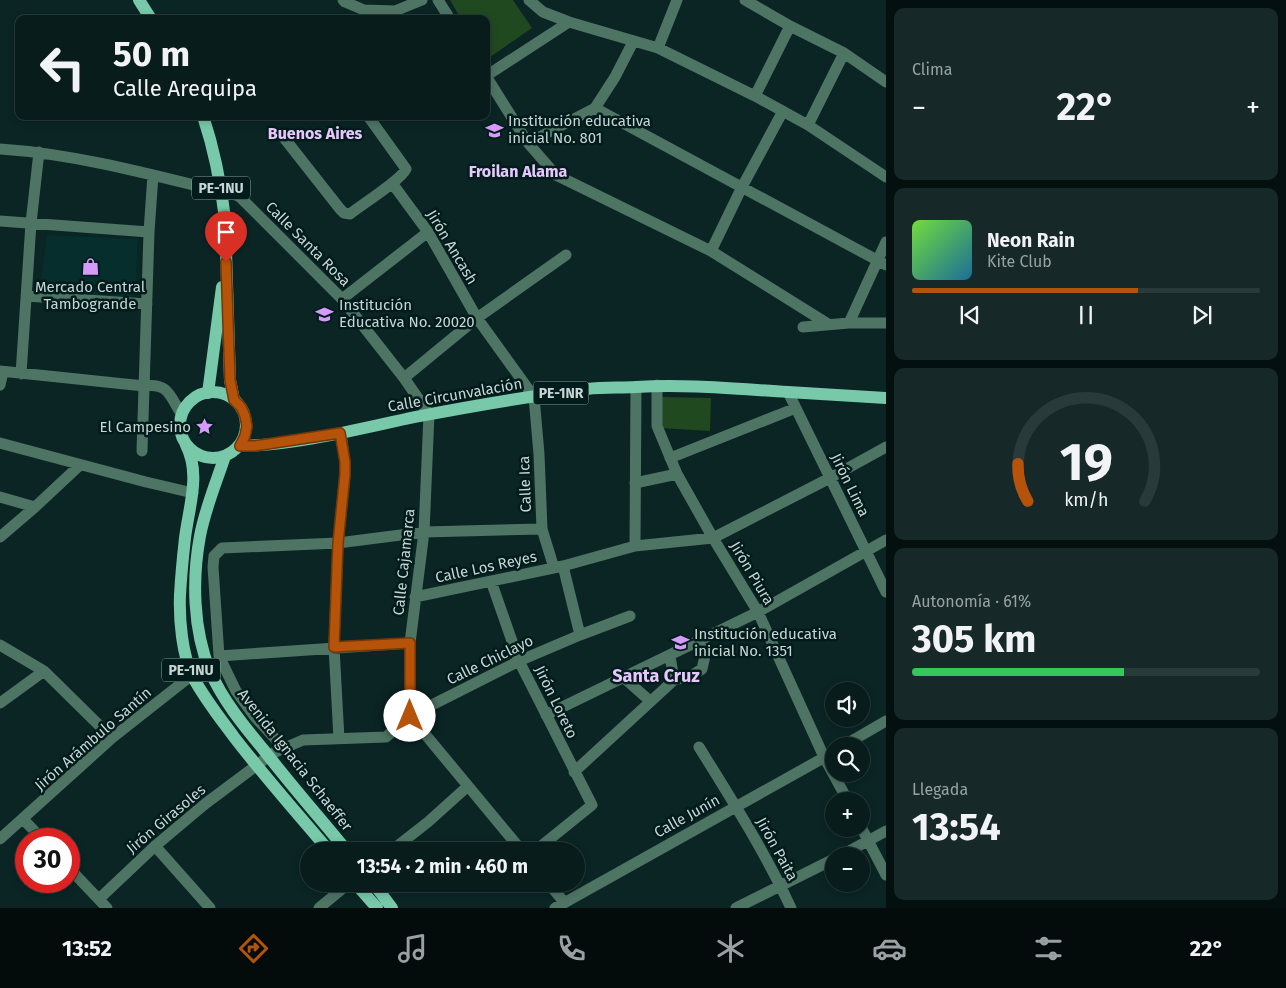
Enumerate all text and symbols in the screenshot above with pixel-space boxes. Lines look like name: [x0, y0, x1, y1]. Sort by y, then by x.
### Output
text: 50 m: [113, 33, 190, 75]
icon: left: [30, 35, 95, 100]
text: Clima: [912, 60, 952, 79]
text: Calle Arequipa: [113, 75, 257, 102]
text: 22°: [1056, 84, 1116, 130]
text: −: [912, 91, 926, 124]
text: +: [1246, 91, 1260, 124]
place label: Institución educativa inicial No. 801: [508, 112, 651, 147]
school or university icon: Institución educativa inicial No. 801: [484, 120, 504, 140]
district label: Buenos Aires: [268, 124, 362, 143]
district label: Froilan Alama: [469, 162, 568, 181]
road number: PE-1NU: [192, 177, 250, 200]
street label: Calle Santa Rosa: [262, 198, 354, 290]
street label: Jirón Ancash: [423, 206, 481, 288]
pin: [205, 211, 247, 262]
icon: arrive: [212, 218, 240, 246]
text: Neon Rain: [987, 229, 1075, 252]
text: Kite Club: [987, 252, 1052, 271]
shop icon: Mercado Central Tambogrande: [80, 256, 100, 276]
place label: Mercado Central Tambogrande: [35, 278, 146, 313]
place label: Institución Educativa No. 20020: [339, 296, 475, 331]
icon: previous: [956, 301, 984, 329]
icon: pause: [1072, 301, 1100, 329]
icon: next: [1188, 301, 1216, 329]
school or university icon: Institución Educativa No. 20020: [315, 304, 335, 324]
street label: Calle Circunvalación: [386, 374, 524, 416]
road number: PE-1NR: [534, 382, 588, 404]
place icon: El Campesino: [195, 417, 215, 437]
place label: El Campesino: [100, 418, 191, 436]
text: 19: [1059, 431, 1113, 494]
street label: Jirón Lima: [827, 450, 873, 520]
street label: Calle Ica: [515, 455, 535, 513]
text: km/h: [1064, 489, 1108, 511]
street label: Calle Cajamarca: [389, 508, 419, 616]
street label: Jirón Piura: [726, 538, 778, 608]
street label: Calle Los Reyes: [434, 547, 538, 587]
text: Autonomía · 61%: [912, 592, 1031, 611]
text: 305 km: [912, 616, 1036, 662]
place label: Institución educativa inicial No. 1351: [694, 625, 837, 660]
street label: Calle Chiclayo: [444, 631, 536, 689]
school or university icon: Institución educativa inicial No. 1351: [670, 633, 690, 653]
road number: PE-1NU: [162, 658, 220, 682]
street label: Jirón Loreto: [531, 663, 581, 741]
district label: Santa Cruz: [612, 665, 700, 687]
map controls: [825, 682, 870, 892]
button: sound: [825, 682, 870, 727]
street label: Jirón Arámbulo Santín: [31, 683, 155, 795]
street label: Avenida Ignacia Schaeffer: [234, 685, 356, 835]
position arrow: [383, 689, 435, 741]
button: search: [825, 737, 870, 782]
text: Llegada: [912, 780, 968, 799]
street label: Jirón Girasoles: [123, 781, 209, 857]
street label: Calle Junín: [651, 791, 723, 841]
button: +: [825, 792, 870, 837]
text: 13:54: [912, 804, 1001, 850]
street label: Jirón Paita: [752, 814, 802, 884]
speed limit sign: 30: [15, 828, 80, 893]
button: −: [825, 847, 870, 892]
text: 13:54 · 2 min · 460 m: [357, 855, 528, 878]
icon: directions: [236, 931, 271, 966]
icon: music: [395, 931, 430, 966]
icon: phone: [554, 931, 589, 966]
icon: climate: [713, 931, 748, 966]
icon: car: [872, 931, 907, 966]
icon: filters: [1031, 931, 1066, 966]
text: 13:52: [62, 935, 112, 962]
text: 22°: [1190, 935, 1224, 962]

